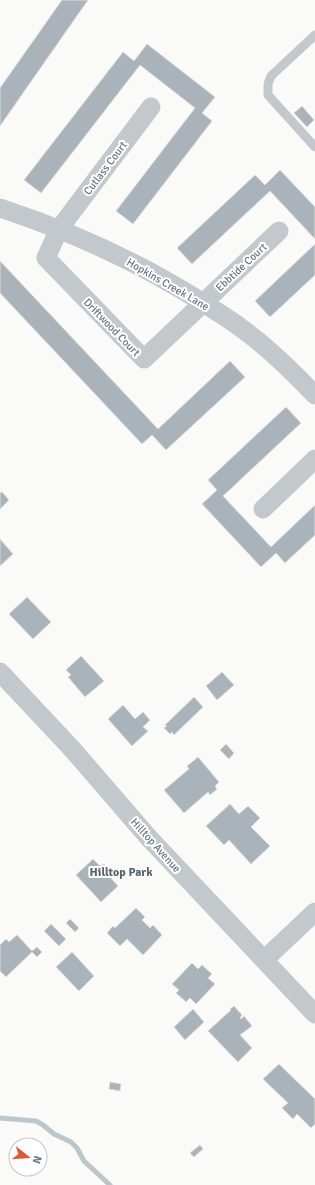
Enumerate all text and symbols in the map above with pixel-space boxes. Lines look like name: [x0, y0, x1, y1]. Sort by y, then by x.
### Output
street label: Cutlass Court: [81, 139, 130, 198]
street label: Ebbtide Court: [213, 240, 270, 294]
street label: Hopkins Creek Lane: [124, 256, 211, 313]
street label: Driftwood Court: [81, 296, 143, 359]
street label: Hilltop Avenue: [128, 815, 183, 875]
district label: Hilltop Park: [90, 865, 153, 880]
north arrow: [8, 1137, 48, 1177]
text: N: [30, 1154, 44, 1165]

